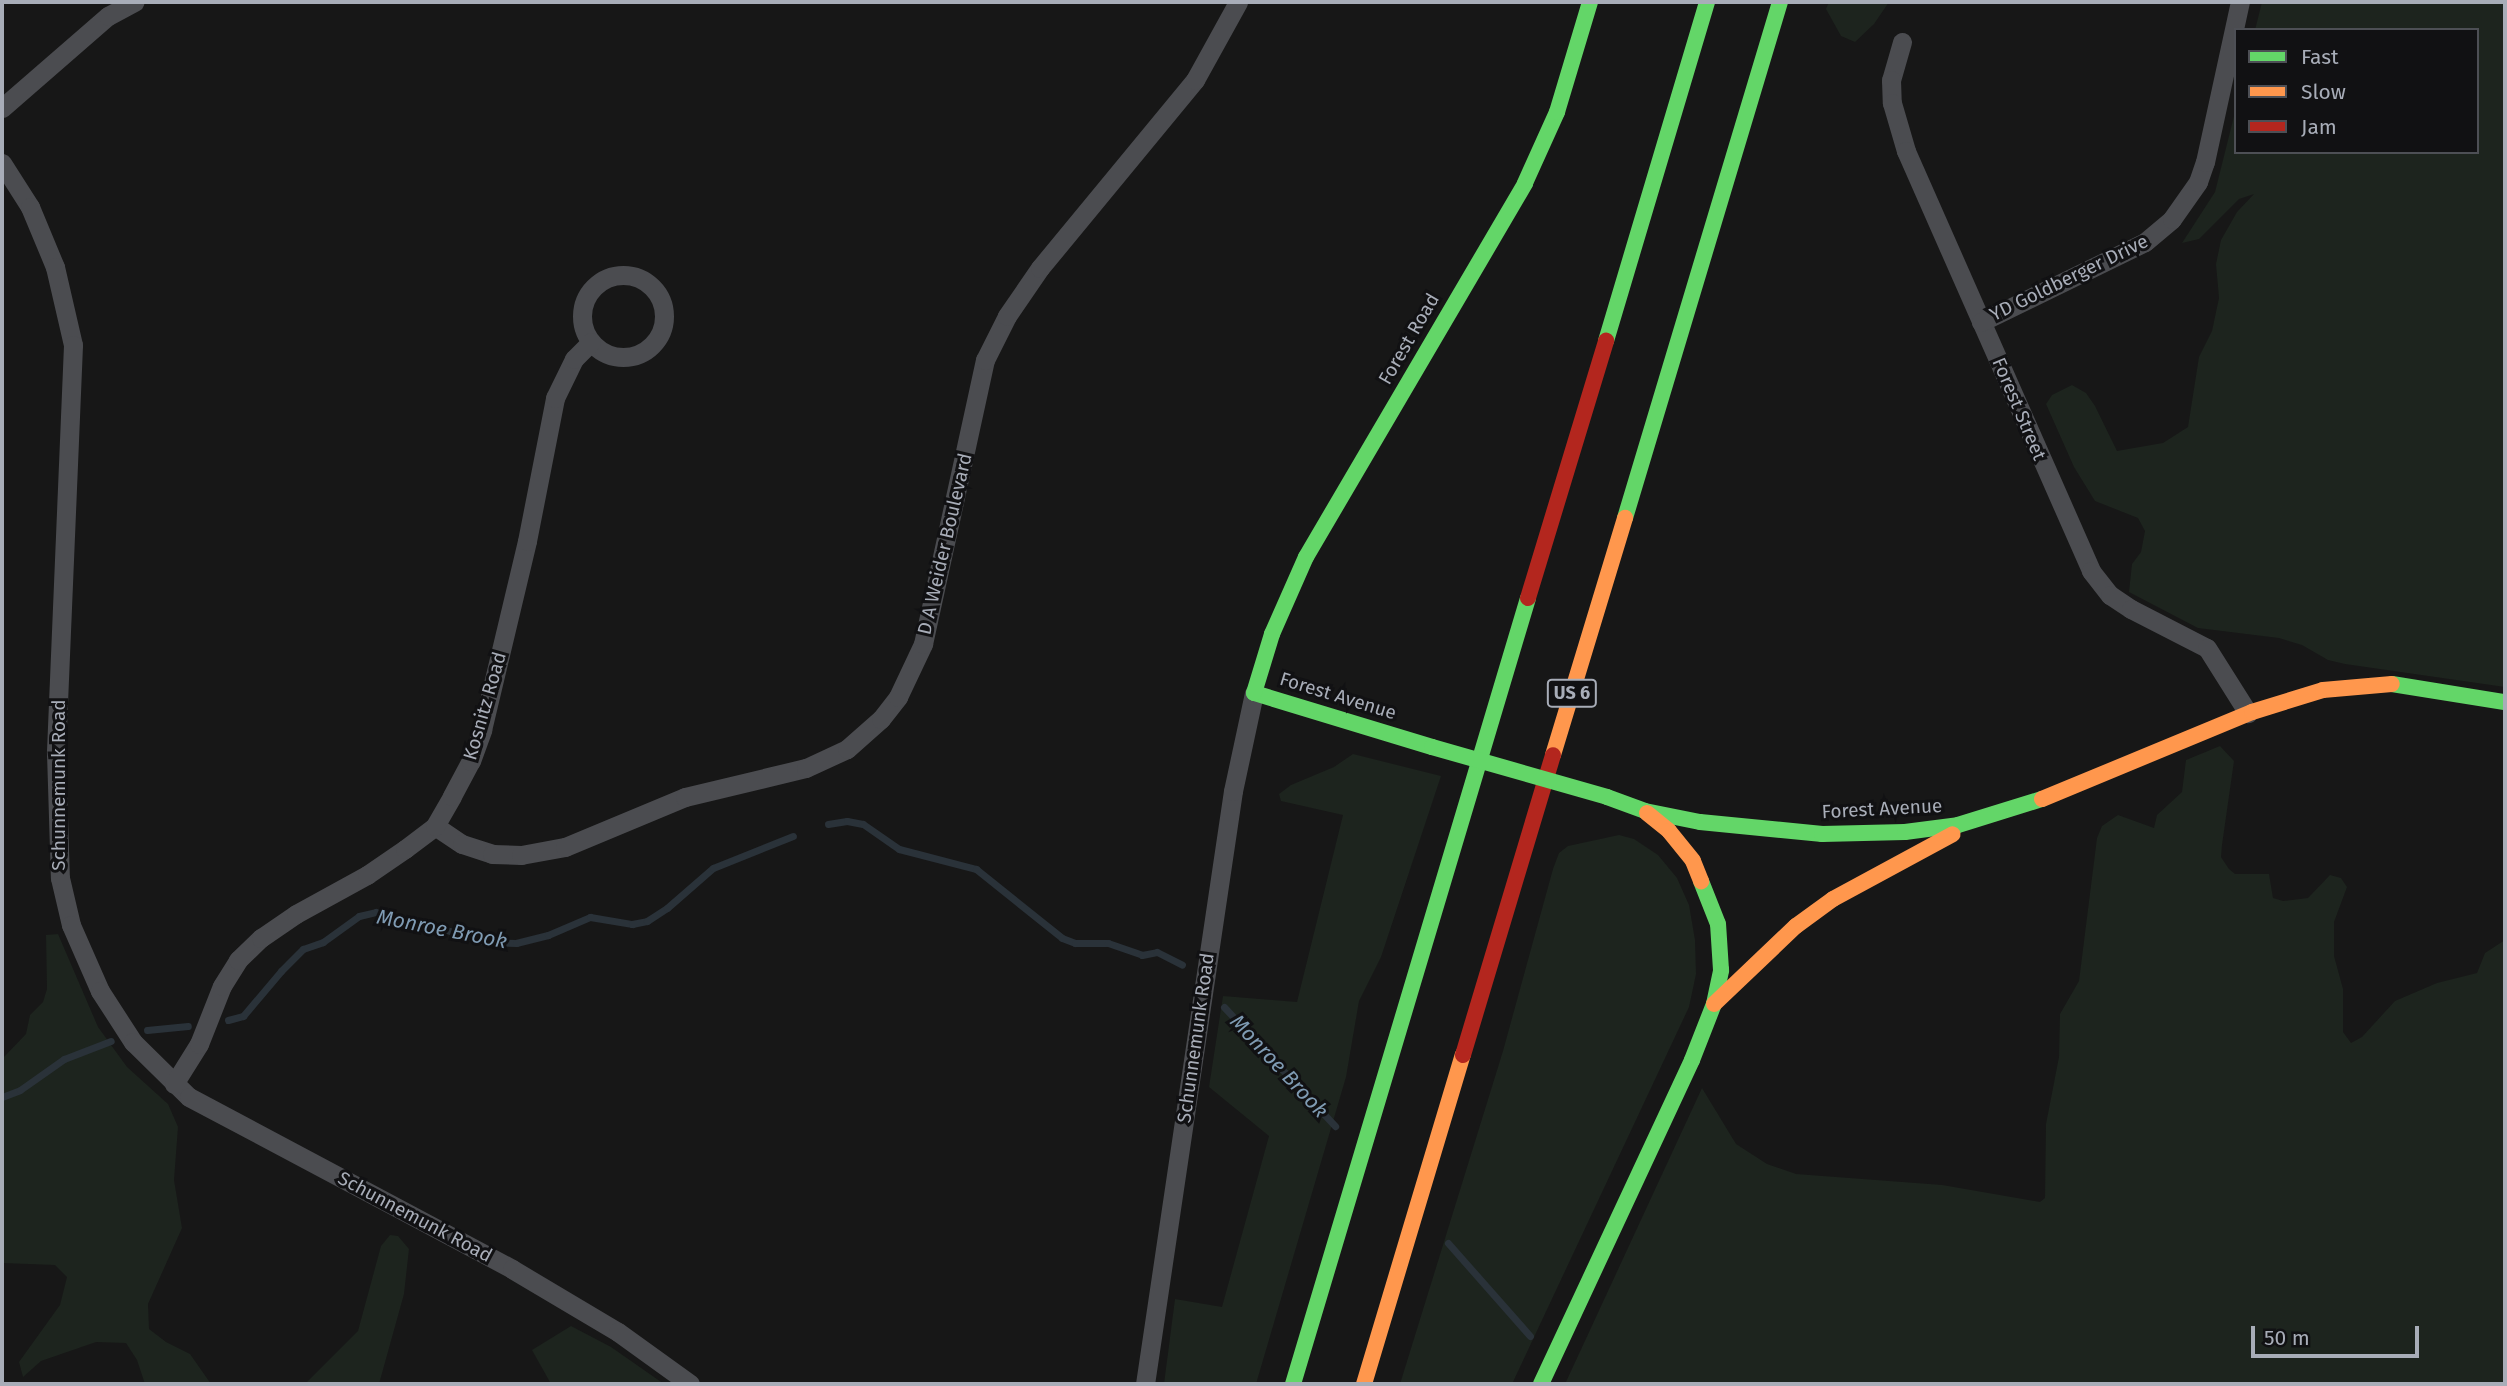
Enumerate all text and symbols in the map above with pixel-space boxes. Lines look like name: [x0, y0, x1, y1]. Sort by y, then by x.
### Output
legend: [2234, 28, 2479, 154]
text: Fast: [2301, 44, 2339, 70]
text: Slow: [2301, 79, 2346, 105]
text: Jam: [2301, 114, 2337, 140]
street label: YD Goldberger Drive: [1986, 230, 2152, 326]
street label: Forest Road: [1374, 289, 1444, 389]
street label: Forest Street: [1987, 354, 2051, 464]
street label: D A Weider Boulevard: [913, 451, 977, 637]
street label: Kosnitz Road: [459, 649, 511, 763]
street label: Forest Avenue: [1277, 667, 1399, 725]
road number: US 6: [1546, 678, 1598, 708]
street label: Schunnemunk Road: [48, 699, 70, 871]
street label: Forest Avenue: [1821, 794, 1943, 824]
water label: Monroe Brook: [375, 904, 509, 954]
street label: Schunnemunk Road: [1173, 952, 1219, 1124]
water label: Monroe Brook: [1225, 1009, 1333, 1123]
street label: Schunnemunk Road: [334, 1167, 496, 1267]
scale bar: [2255, 1312, 2423, 1356]
text: 50 m: [2264, 1325, 2310, 1351]

